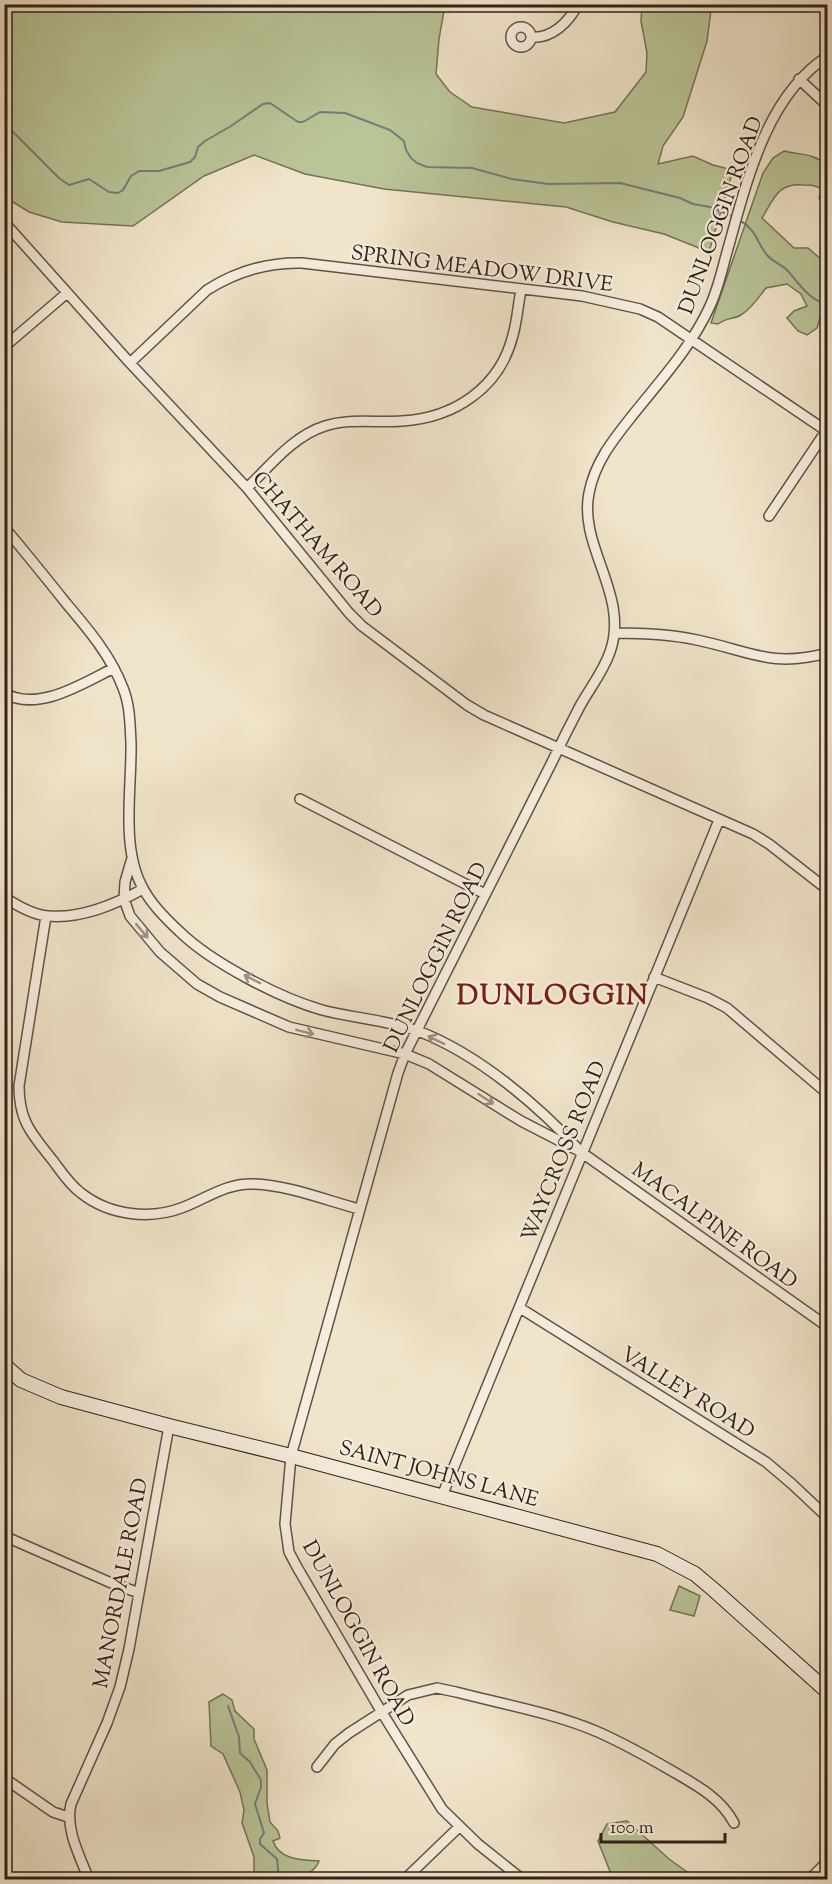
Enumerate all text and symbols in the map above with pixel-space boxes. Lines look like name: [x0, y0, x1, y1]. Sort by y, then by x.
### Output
street label: DUNLOGGIN ROAD: [672, 113, 772, 319]
street label: SPRING MEADOW DRIVE: [349, 239, 615, 301]
street label: CHATHAM ROAD: [244, 465, 389, 625]
street label: DUNLOGGIN ROAD: [378, 858, 496, 1058]
one-way arrow: [136, 923, 149, 939]
one-way arrow: [244, 973, 262, 985]
district label: DUNLOGGIN: [457, 978, 649, 1017]
one-way arrow: [296, 1026, 315, 1038]
one-way arrow: [428, 1033, 446, 1045]
street label: WAYCROSS ROAD: [515, 1057, 615, 1247]
one-way arrow: [477, 1093, 494, 1105]
street label: MACALPINE ROAD: [625, 1156, 803, 1297]
street label: VALLEY ROAD: [614, 1340, 760, 1447]
street label: SAINT JOHNS LANE: [335, 1434, 542, 1516]
street label: MANORDALE ROAD: [87, 1476, 157, 1691]
street label: DUNLOGGIN ROAD: [294, 1535, 421, 1732]
scale bar: [601, 1806, 726, 1844]
text: 100 m: [610, 1816, 654, 1842]

